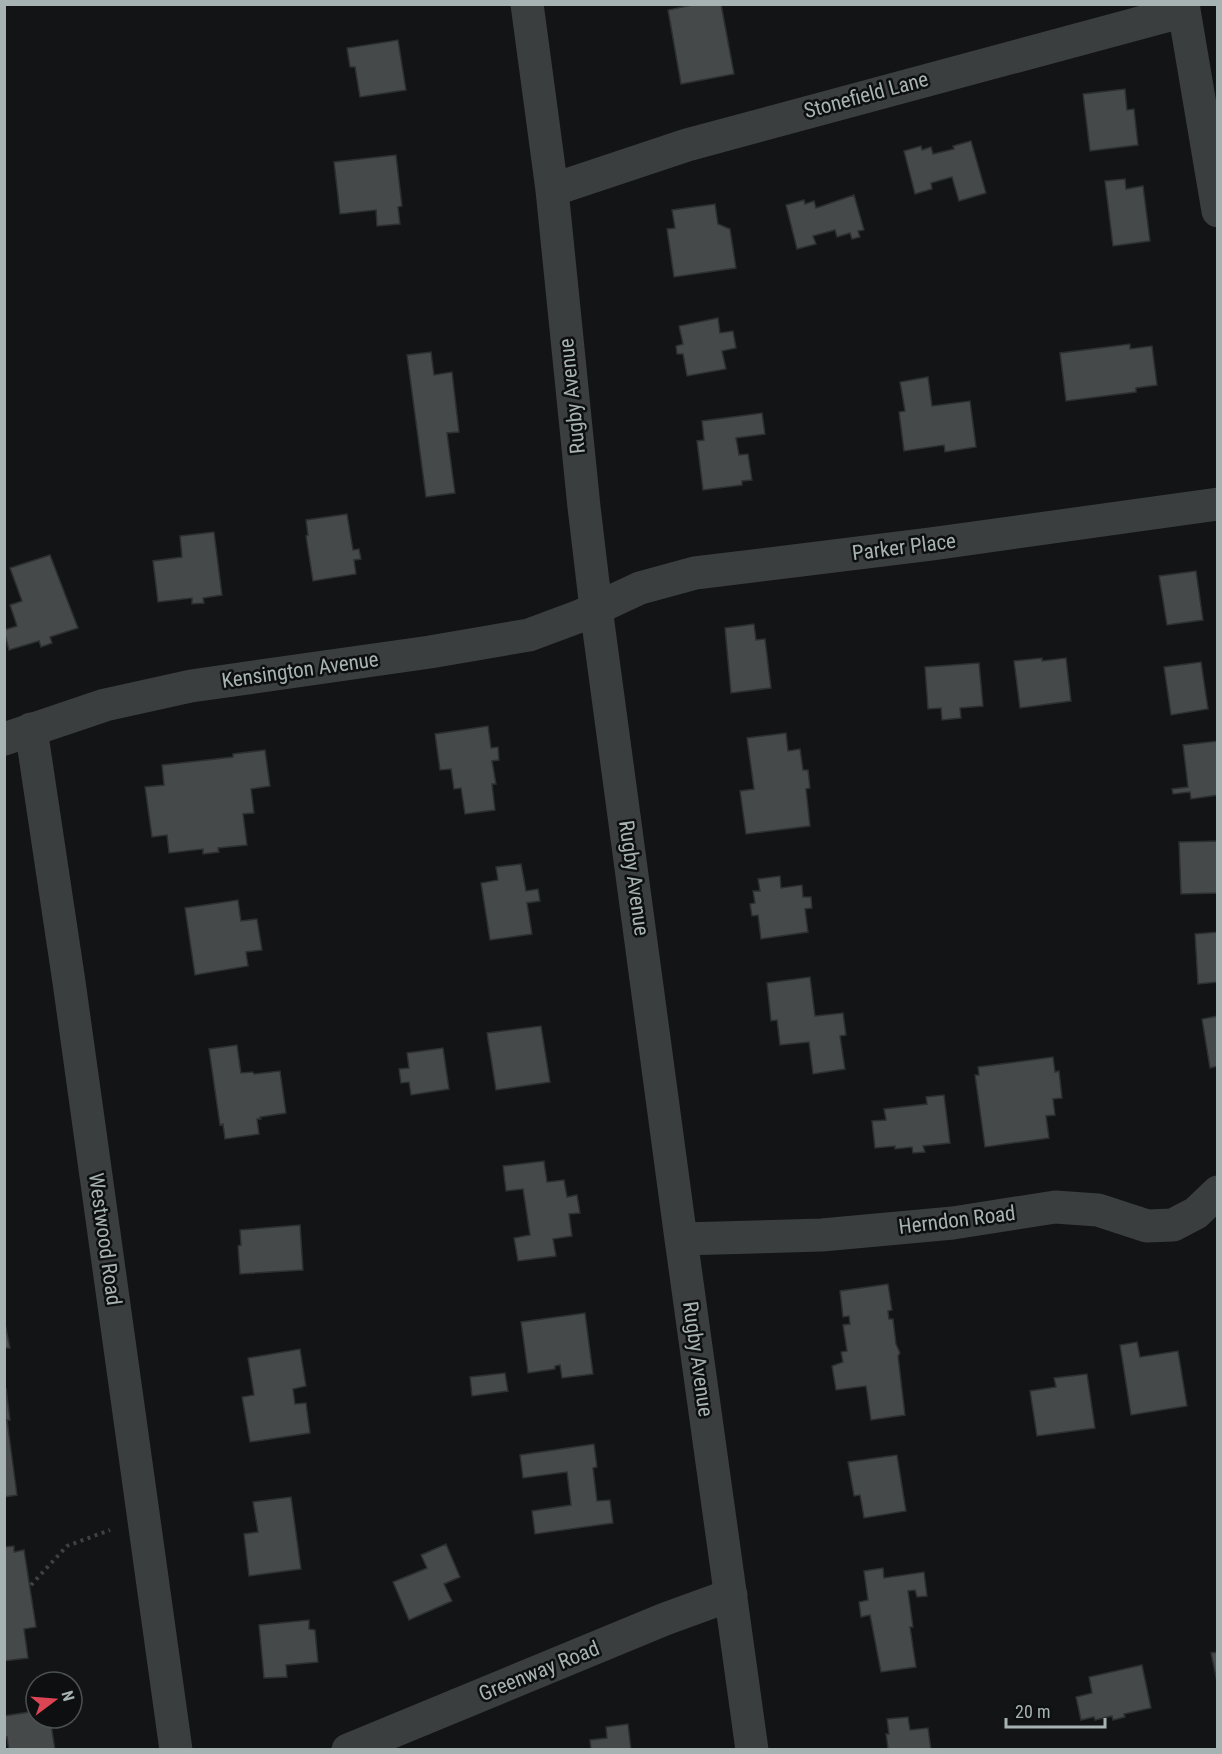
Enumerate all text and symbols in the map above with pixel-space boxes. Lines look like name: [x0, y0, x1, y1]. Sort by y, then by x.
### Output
street label: Stonefield Lane: [801, 67, 931, 123]
street label: Rugby Avenue: [554, 337, 590, 455]
street label: Parker Place: [851, 529, 957, 565]
street label: Kensington Avenue: [220, 647, 380, 693]
street label: Rugby Avenue: [614, 819, 654, 937]
street label: Westwood Road: [84, 1171, 126, 1307]
street label: Herndon Road: [897, 1201, 1017, 1239]
street label: Rugby Avenue: [678, 1300, 718, 1418]
street label: Greenway Road: [475, 1636, 603, 1706]
north arrow: [24, 1670, 84, 1730]
text: N: [57, 1689, 78, 1703]
scale bar: [1006, 1691, 1105, 1729]
text: 20 m: [1015, 1701, 1050, 1722]

